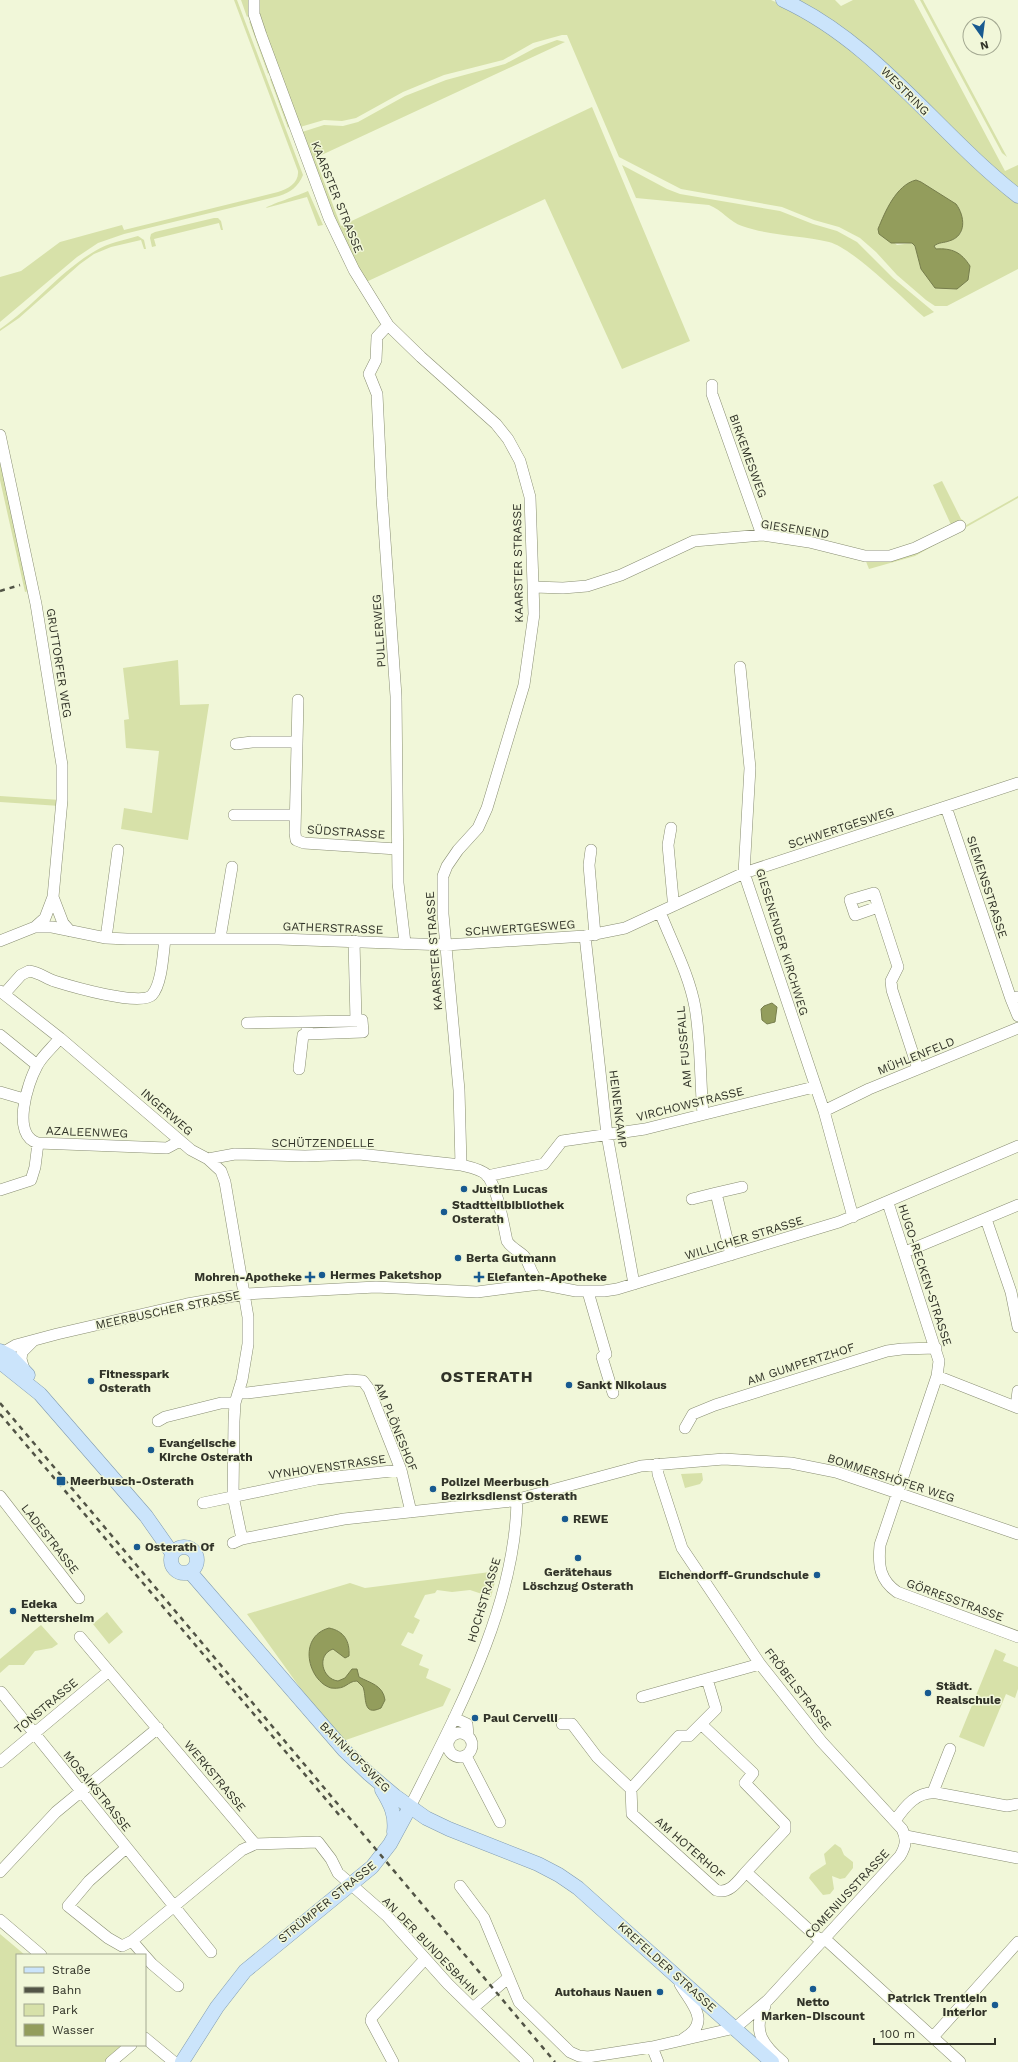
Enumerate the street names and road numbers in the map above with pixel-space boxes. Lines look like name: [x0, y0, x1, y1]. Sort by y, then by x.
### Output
street label: WESTRING: [878, 64, 932, 118]
street label: KAARSTER STRASSE: [308, 139, 366, 255]
street label: BIRKEMESWEG: [726, 412, 770, 500]
street label: KAARSTER STRASSE: [510, 503, 526, 623]
street label: GIESENEND: [760, 517, 830, 541]
street label: PULLERWEG: [369, 594, 389, 668]
street label: GRUTTORFER WEG: [43, 607, 75, 719]
street label: SCHWERTGESWEG: [786, 804, 896, 852]
street label: SÜDSTRASSE: [306, 822, 386, 842]
street label: SIEMENSSTRASSE: [964, 834, 1010, 940]
street label: GIESENENDER KIRCHWEG: [753, 867, 811, 1017]
street label: KAARSTER STRASSE: [423, 891, 445, 1011]
street label: SCHWERTGESWEG: [464, 917, 576, 939]
street label: GATHERSTRASSE: [282, 919, 384, 937]
street label: AM FUSSFALL: [673, 1005, 695, 1089]
street label: MÜHLENFELD: [875, 1034, 957, 1078]
street label: HEINENKAMP: [606, 1069, 630, 1149]
street label: VIRCHOWSTRASSE: [635, 1084, 745, 1124]
street label: INGERWEG: [138, 1086, 196, 1138]
street label: AZALEENWEG: [46, 1124, 128, 1140]
street label: SCHÜTZENDELLE: [272, 1136, 375, 1150]
street label: HUGO-RECKEN-STRASSE: [895, 1202, 955, 1348]
street label: WILLICHER STRASSE: [683, 1213, 805, 1263]
street label: MEERBUSCHER STRASSE: [94, 1288, 242, 1332]
street label: AM GUMPERTZHOF: [745, 1340, 857, 1388]
street label: AM PLÖNESHOF: [372, 1380, 420, 1474]
street label: BOMMERSHÖFER WEG: [826, 1451, 956, 1505]
street label: VYNHOVENSTRASSE: [267, 1452, 387, 1482]
street label: LADESTRASSE: [18, 1501, 82, 1577]
street label: HOCHSTRASSE: [464, 1555, 504, 1644]
street label: GÖRRESSTRASSE: [904, 1576, 1006, 1624]
street label: FRÖBELSTRASSE: [762, 1645, 835, 1733]
street label: TONSTRASSE: [12, 1675, 81, 1736]
street label: BAHNHOFSWEG: [317, 1719, 393, 1795]
street label: WERKSTRASSE: [181, 1738, 249, 1815]
street label: MOSAIKSTRASSE: [60, 1748, 134, 1834]
street label: AM HOTERHOF: [652, 1814, 728, 1882]
street label: COMENIUSSTRASSE: [802, 1846, 892, 1942]
street label: STRÜMPER STRASSE: [275, 1858, 379, 1946]
street label: AN DER BUNDESBAHN: [379, 1894, 481, 1998]
street label: KREFELDER STRASSE: [615, 1919, 719, 2015]

